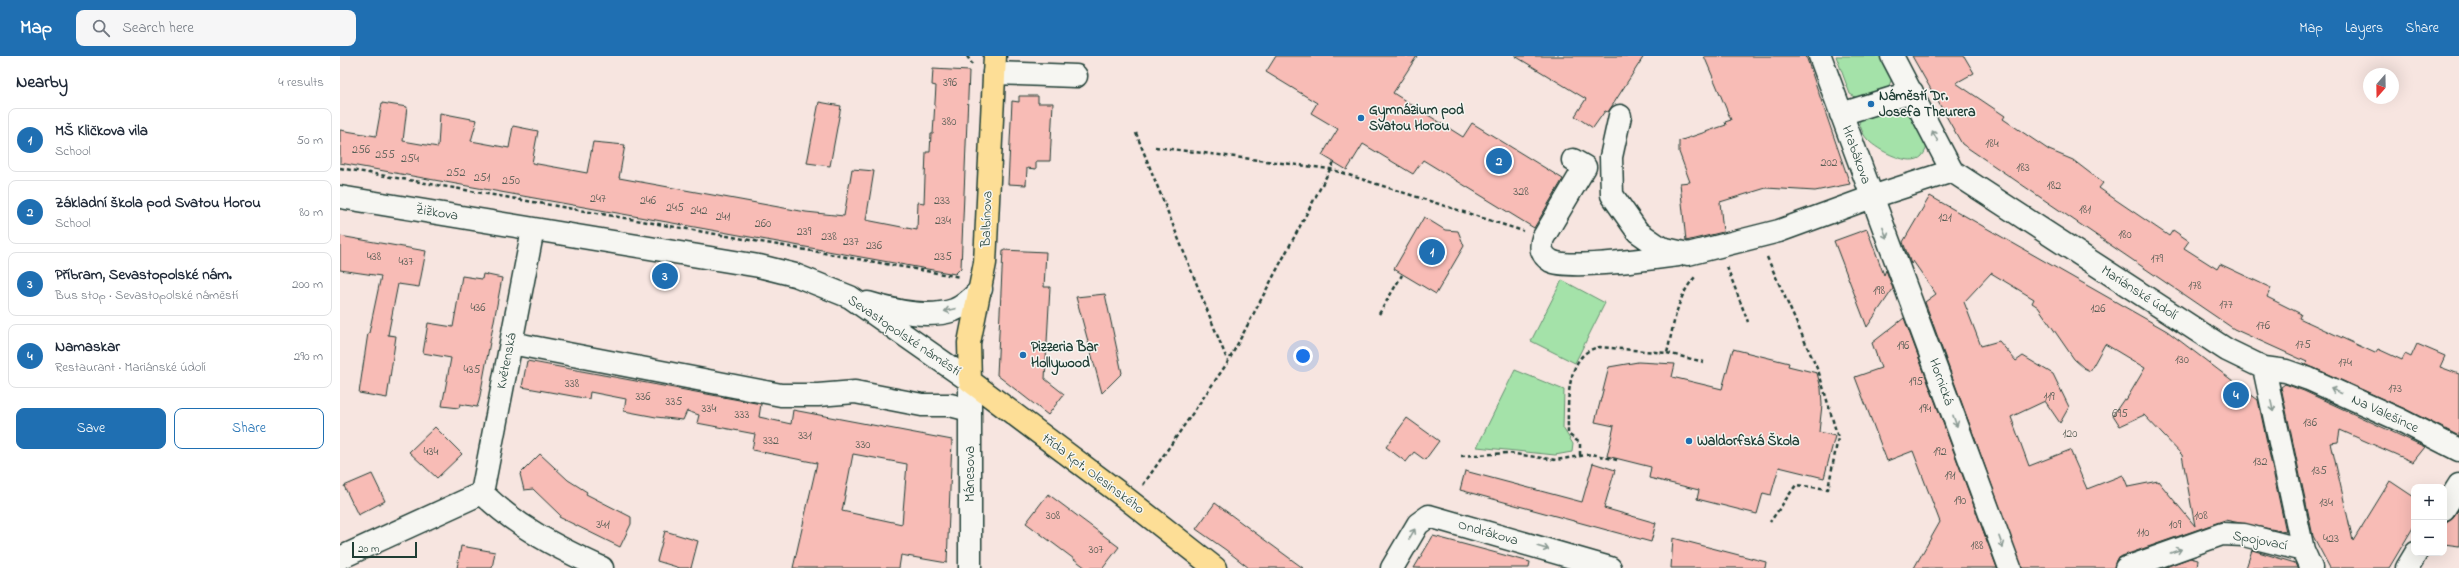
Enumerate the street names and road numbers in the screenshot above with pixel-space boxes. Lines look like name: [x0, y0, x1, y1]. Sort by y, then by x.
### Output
street label: Hrabákova: [1836, 123, 1876, 187]
street label: Balbínova: [975, 190, 998, 249]
street label: Žižkova: [414, 199, 460, 227]
street label: Mariánské údolí: [2097, 260, 2182, 326]
street label: Sevastopolské náměstí: [843, 290, 965, 382]
street label: Květenská: [491, 331, 523, 391]
street label: Hornická: [1923, 356, 1959, 408]
street label: Na Valešince: [2348, 389, 2423, 439]
street label: třída Kpt. Olesinského: [1037, 428, 1149, 520]
street label: Mánesova: [960, 446, 981, 502]
street label: Ondrákova: [1455, 514, 1521, 552]
street label: Spojovací: [2231, 525, 2290, 557]

